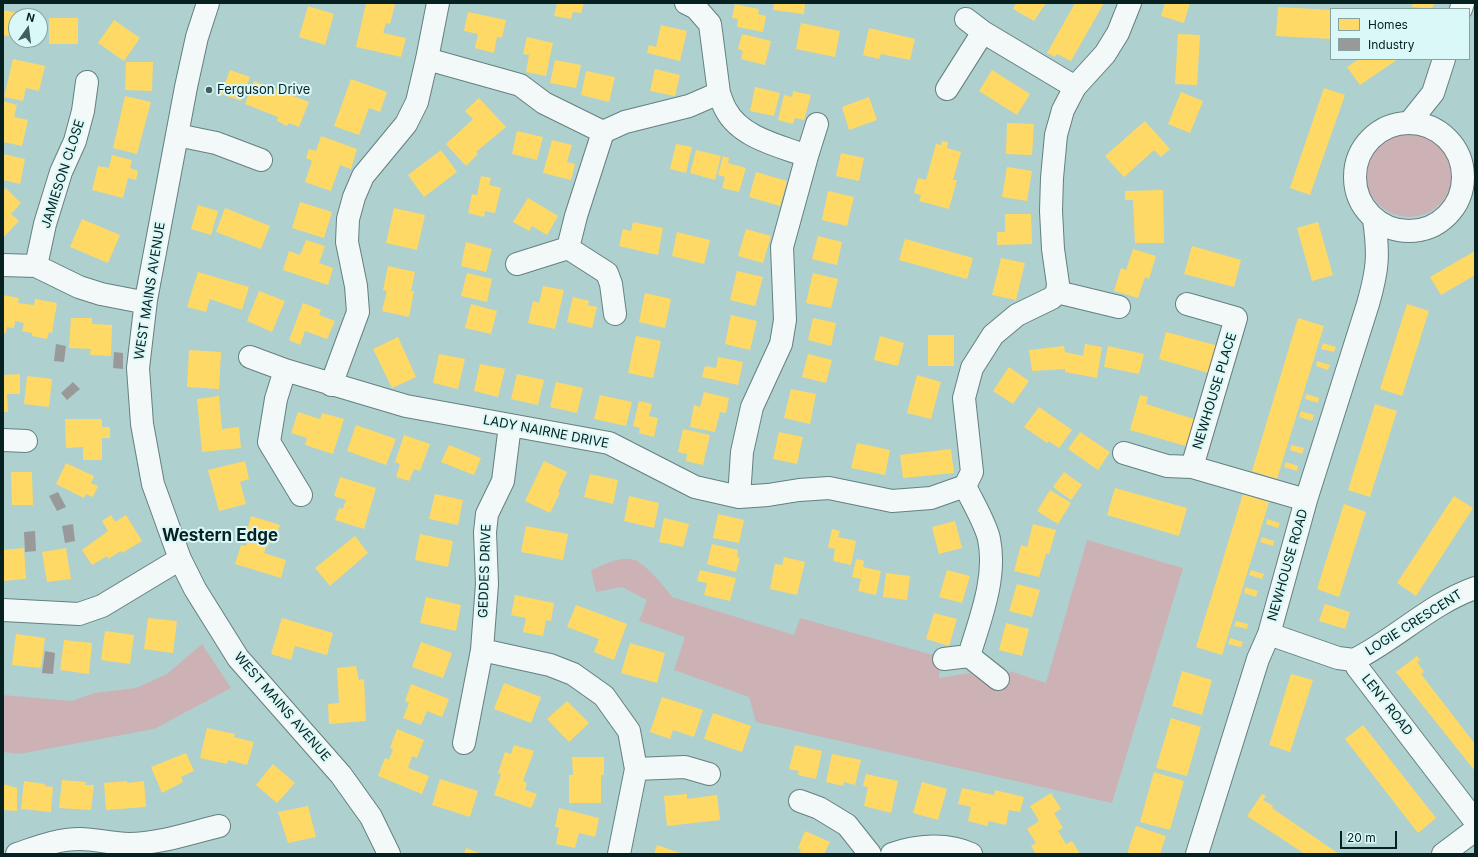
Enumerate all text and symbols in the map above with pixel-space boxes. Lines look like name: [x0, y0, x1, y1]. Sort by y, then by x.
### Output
north arrow: [8, 8, 48, 48]
legend: [1330, 8, 1470, 60]
text: N: [25, 10, 36, 25]
text: Homes: [1368, 17, 1408, 32]
text: Industry: [1368, 37, 1414, 52]
place label: Ferguson Drive: [217, 82, 310, 98]
marker: Ferguson Drive: [204, 85, 214, 95]
street label: JAMIESON CLOSE: [38, 118, 88, 230]
street label: WEST MAINS AVENUE: [131, 221, 169, 361]
street label: NEWHOUSE PLACE: [1190, 331, 1240, 451]
street label: LADY NAIRNE DRIVE: [482, 412, 610, 452]
street label: NEWHOUSE ROAD: [1265, 507, 1311, 623]
street label: GEDDES DRIVE: [476, 524, 494, 618]
district label: Western Edge: [162, 526, 278, 546]
street label: LOGIE CRESCENT: [1363, 587, 1465, 659]
street label: WEST MAINS AVENUE: [230, 649, 334, 765]
street label: LENY ROAD: [1358, 671, 1416, 739]
scale bar: [1342, 823, 1399, 849]
text: 20 m: [1347, 830, 1376, 845]

